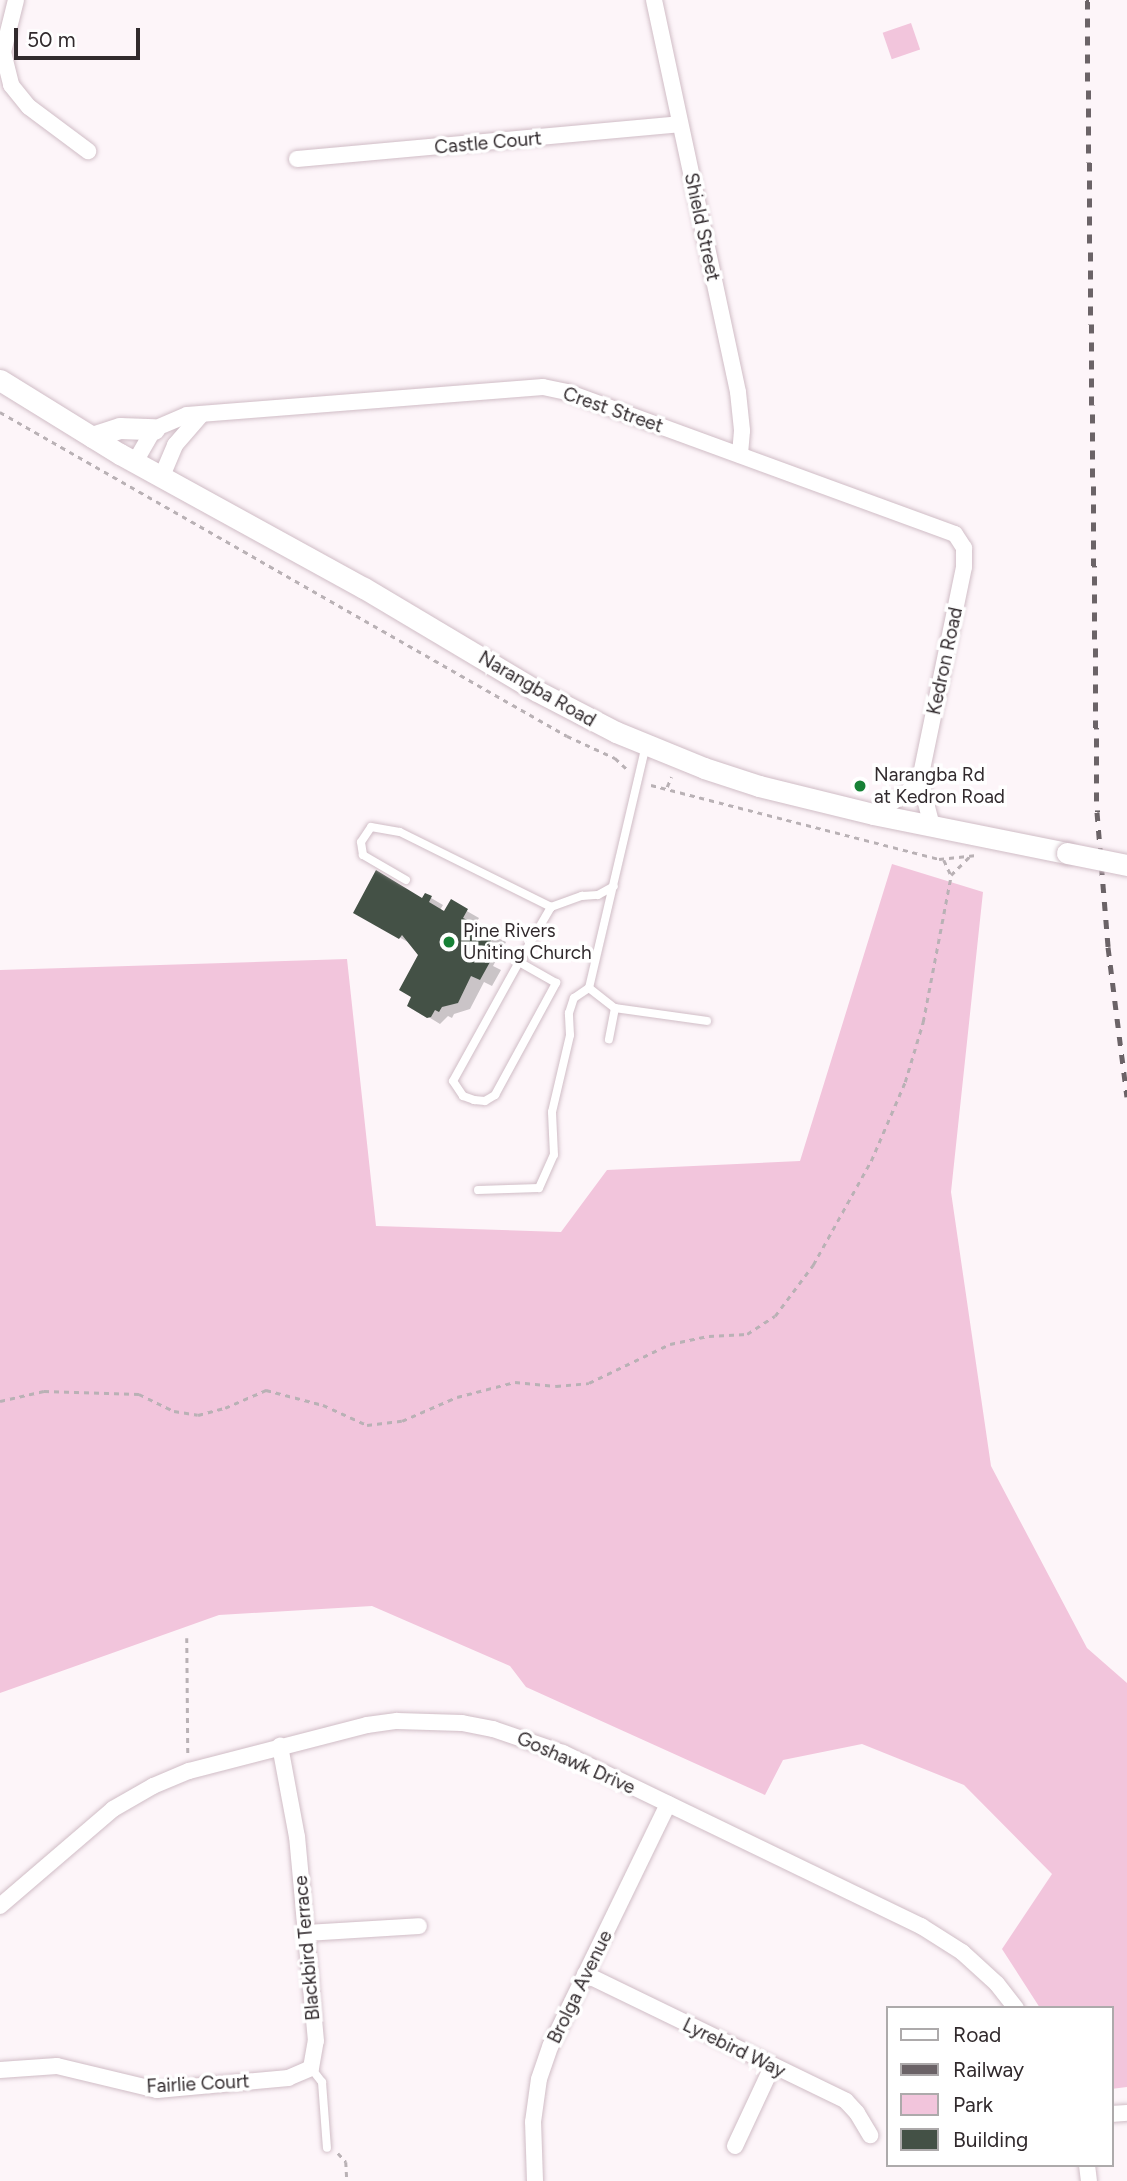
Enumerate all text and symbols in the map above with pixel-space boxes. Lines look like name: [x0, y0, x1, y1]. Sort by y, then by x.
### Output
scale bar: [18, 14, 144, 58]
text: 50 m: [27, 27, 76, 52]
street label: Castle Court: [433, 127, 543, 159]
street label: Shield Street: [679, 171, 725, 283]
street label: Crest Street: [560, 382, 666, 438]
street label: Kedron Road: [922, 605, 968, 717]
street label: Narangba Road: [474, 646, 600, 732]
place label: Narangba Rd at Kedron Road: [874, 764, 1005, 808]
marker: Narangba Rd at Kedron Road: [852, 778, 868, 794]
place label: Pine Rivers Uniting Church: [463, 920, 592, 964]
marker: Pine Rivers Uniting Church: [441, 934, 457, 950]
street label: Goshawk Drive: [513, 1727, 639, 1799]
street label: Blackbird Terrace: [289, 1874, 325, 2022]
street label: Brolga Avenue: [543, 1927, 617, 2047]
legend: [886, 2006, 1113, 2167]
street label: Lyrebird Way: [679, 2013, 789, 2083]
text: Road: [953, 2022, 1001, 2047]
text: Railway: [953, 2057, 1024, 2082]
street label: Fairlie Court: [146, 2070, 250, 2098]
text: Park: [953, 2092, 993, 2117]
text: Building: [953, 2127, 1028, 2152]

